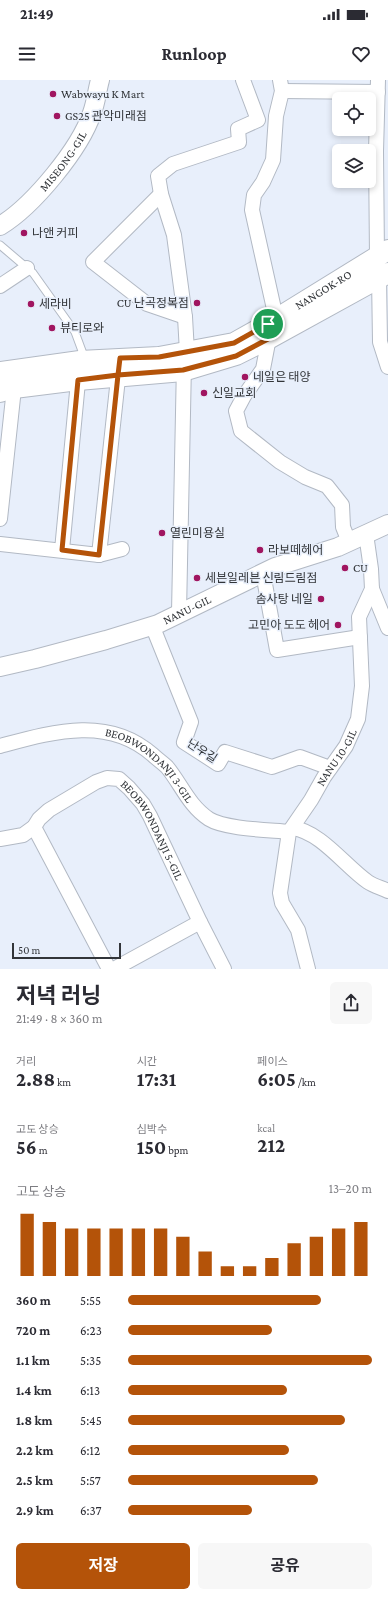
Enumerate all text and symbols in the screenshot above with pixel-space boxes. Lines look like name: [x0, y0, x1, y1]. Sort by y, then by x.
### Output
text: 21:49: [20, 6, 54, 22]
icon: menu: [16, 43, 38, 65]
icon: heart: [350, 43, 372, 65]
text: Runloop: [161, 44, 227, 64]
place label: Wabwayu K Mart: [61, 87, 146, 101]
marker: Wabwayu K Mart: [48, 89, 58, 99]
map controls: [332, 92, 376, 188]
button: locate: [332, 92, 376, 136]
place label: GS25 관악미래점: [65, 109, 147, 123]
marker: GS25 관악미래점: [52, 111, 62, 121]
street label: MISEONG-GIL: [36, 129, 90, 194]
button: layers: [332, 144, 376, 188]
place label: 나앤 커피: [32, 226, 78, 240]
marker: 나앤 커피: [19, 228, 29, 238]
street label: NANGOK-RO: [292, 267, 354, 313]
place label: CU 난곡정복점: [117, 296, 189, 310]
place label: 세라비: [39, 297, 72, 311]
marker: CU 난곡정복점: [192, 298, 202, 308]
marker: 세라비: [26, 299, 36, 309]
pin: [251, 307, 285, 341]
icon: arrive: [257, 313, 279, 335]
place label: 뷰티로와: [60, 321, 104, 335]
marker: 뷰티로와: [47, 323, 57, 333]
place label: 네일은 태양: [253, 370, 310, 384]
marker: 네일은 태양: [240, 372, 250, 382]
place label: 신일교회: [212, 386, 256, 400]
marker: 신일교회: [199, 388, 209, 398]
place label: 열린미용실: [170, 526, 225, 540]
marker: 열린미용실: [157, 528, 167, 538]
place label: 라보떼헤어: [268, 543, 323, 557]
marker: 라보떼헤어: [255, 545, 265, 555]
place label: CU: [353, 561, 368, 575]
marker: CU: [340, 563, 350, 573]
place label: 세븐일레븐 신림드림점: [205, 571, 318, 585]
marker: 세븐일레븐 신림드림점: [192, 573, 202, 583]
street label: NANU-GIL: [161, 592, 213, 628]
place label: 솜사탕 네일: [256, 592, 313, 606]
marker: 솜사탕 네일: [316, 594, 326, 604]
place label: 고민아 도도 헤어: [248, 618, 330, 632]
marker: 고민아 도도 헤어: [333, 620, 343, 630]
street label: BEOBWONDANJI 3-GIL: [104, 725, 196, 805]
street label: NANU 10-GIL: [313, 727, 360, 789]
street label: 난우길: [184, 736, 220, 766]
street label: BEOBWONDANJI 5-GIL: [118, 777, 186, 882]
scale bar: [12, 941, 121, 960]
text: 50 m: [18, 944, 40, 956]
button: share: [330, 982, 372, 1024]
text: 저녁 러닝: [16, 983, 101, 1008]
text: 21:49 · 8 × 360 m: [16, 1011, 102, 1026]
text: 거리: [16, 1055, 36, 1067]
text: 시간: [137, 1055, 157, 1067]
text: 페이스: [257, 1055, 288, 1067]
text: 2.88: [16, 1068, 55, 1090]
text: 17:31: [137, 1068, 176, 1090]
text: 6:05: [257, 1068, 296, 1090]
text: km: [55, 1076, 71, 1088]
text: /km: [296, 1076, 316, 1088]
text: kcal: [257, 1122, 275, 1134]
text: 고도 상승: [16, 1123, 59, 1135]
text: 심박수: [137, 1123, 167, 1135]
text: 212: [257, 1134, 285, 1156]
text: 56: [16, 1136, 37, 1158]
text: 150: [137, 1136, 166, 1158]
text: m: [37, 1144, 48, 1156]
text: bpm: [166, 1144, 188, 1156]
text: 13–20 m: [329, 1181, 372, 1196]
text: 고도 상승: [16, 1184, 66, 1199]
text: 360 m: [16, 1293, 51, 1308]
text: 5:55: [80, 1293, 101, 1308]
text: 720 m: [16, 1323, 50, 1338]
text: 6:23: [80, 1323, 102, 1338]
text: 1.1 km: [16, 1353, 50, 1368]
text: 5:35: [80, 1353, 101, 1368]
text: 1.4 km: [16, 1383, 52, 1398]
text: 6:13: [80, 1383, 100, 1398]
text: 1.8 km: [16, 1413, 53, 1428]
text: 5:45: [80, 1413, 102, 1428]
text: 2.2 km: [16, 1443, 53, 1458]
text: 6:12: [80, 1443, 100, 1458]
text: 2.5 km: [16, 1473, 53, 1488]
text: 5:57: [80, 1473, 101, 1488]
text: 2.9 km: [16, 1503, 54, 1518]
text: 6:37: [80, 1503, 102, 1518]
button: 저장: [16, 1543, 190, 1589]
button: 공유: [198, 1543, 372, 1589]

